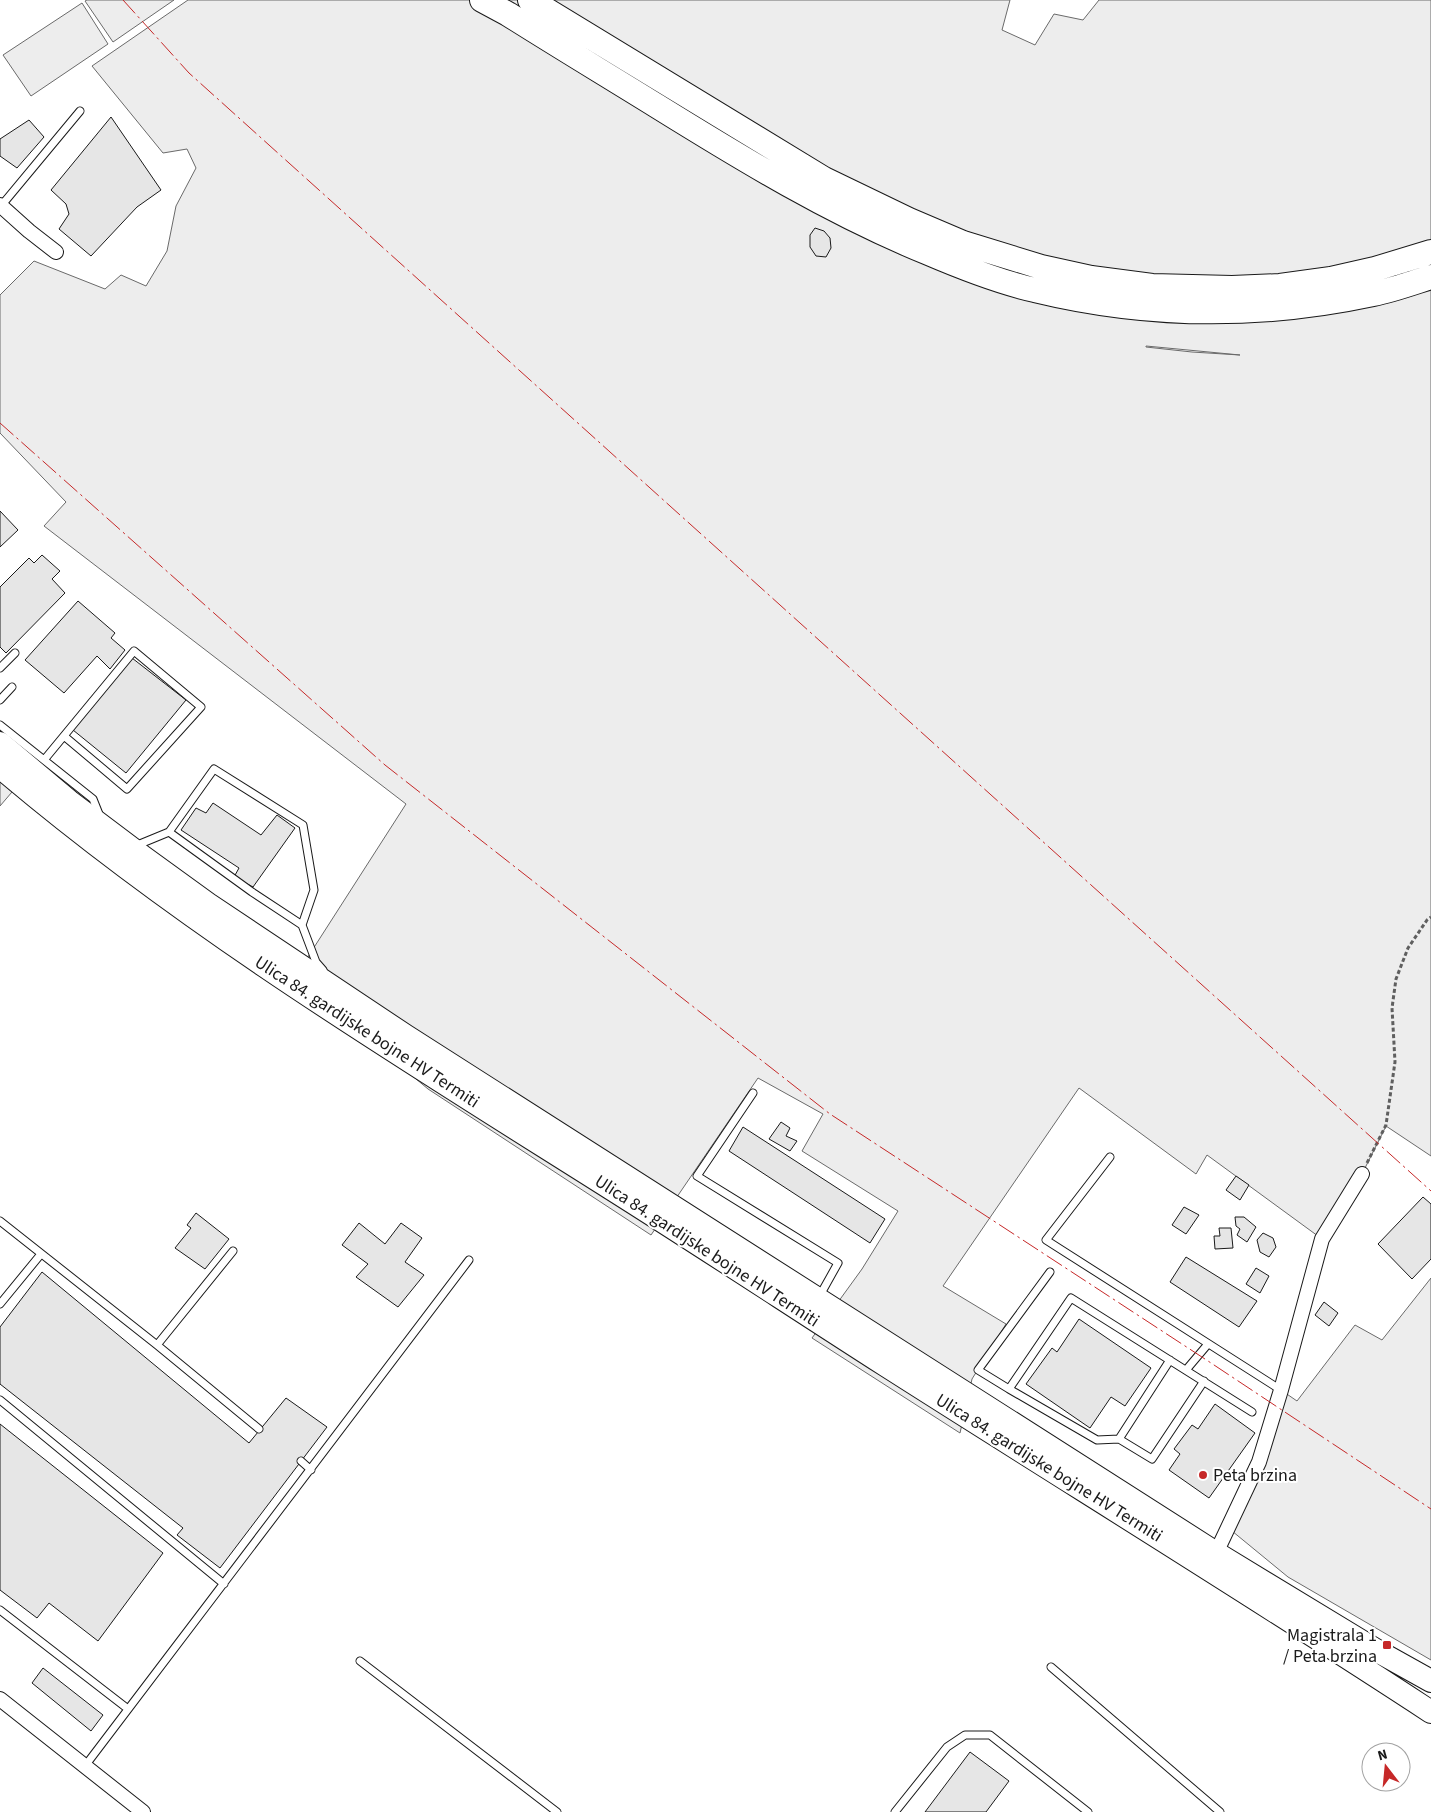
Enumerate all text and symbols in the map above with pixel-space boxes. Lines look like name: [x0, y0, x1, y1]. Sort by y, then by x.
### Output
street label: Ulica 84. gardijske bojne HV Termiti: [250, 950, 484, 1114]
street label: Ulica 84. gardijske bojne HV Termiti: [590, 1169, 824, 1333]
street label: Ulica 84. gardijske bojne HV Termiti: [931, 1388, 1167, 1548]
place label: Peta brzina: [1213, 1463, 1297, 1488]
marker: Peta brzina: [1197, 1469, 1209, 1481]
place label: Magistrala 1 / Peta brzina: [1283, 1623, 1377, 1669]
marker: Magistrala 1 / Peta brzina: [1381, 1639, 1393, 1651]
north arrow: [1361, 1742, 1411, 1792]
text: N: [1375, 1745, 1390, 1766]

